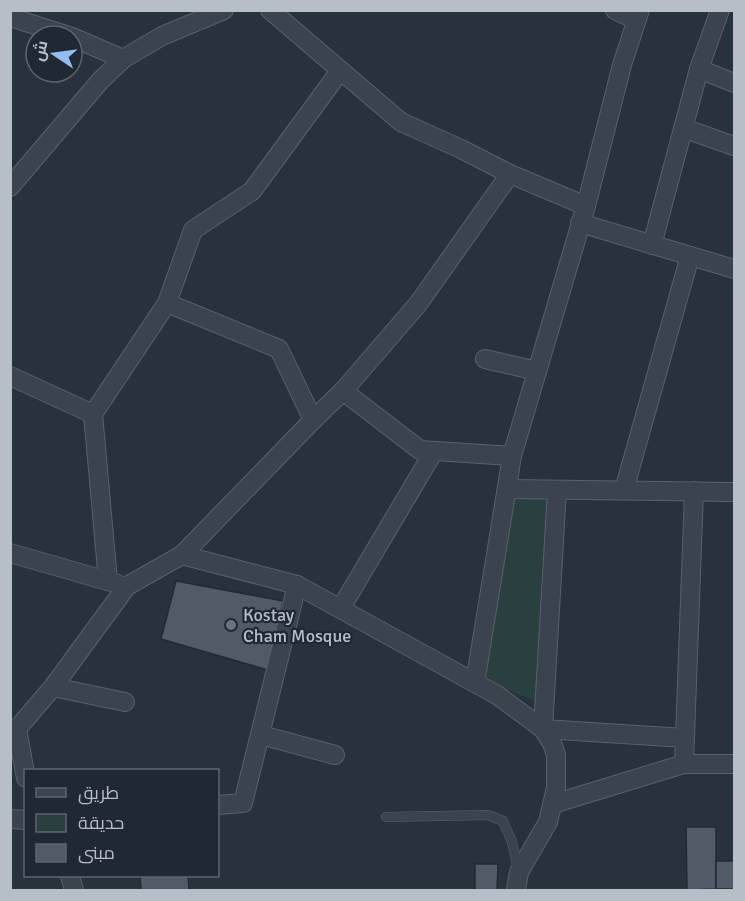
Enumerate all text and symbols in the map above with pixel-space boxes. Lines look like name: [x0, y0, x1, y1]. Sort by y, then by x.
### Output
north arrow: [24, 24, 84, 84]
text: ش: [28, 39, 52, 63]
place label: Kostay Cham Mosque: [243, 604, 351, 647]
marker: Kostay Cham Mosque: [224, 618, 238, 632]
legend: [24, 769, 219, 877]
text: طريق: [78, 782, 119, 805]
text: حديقة: [78, 812, 124, 834]
text: مبنى: [78, 842, 115, 864]

